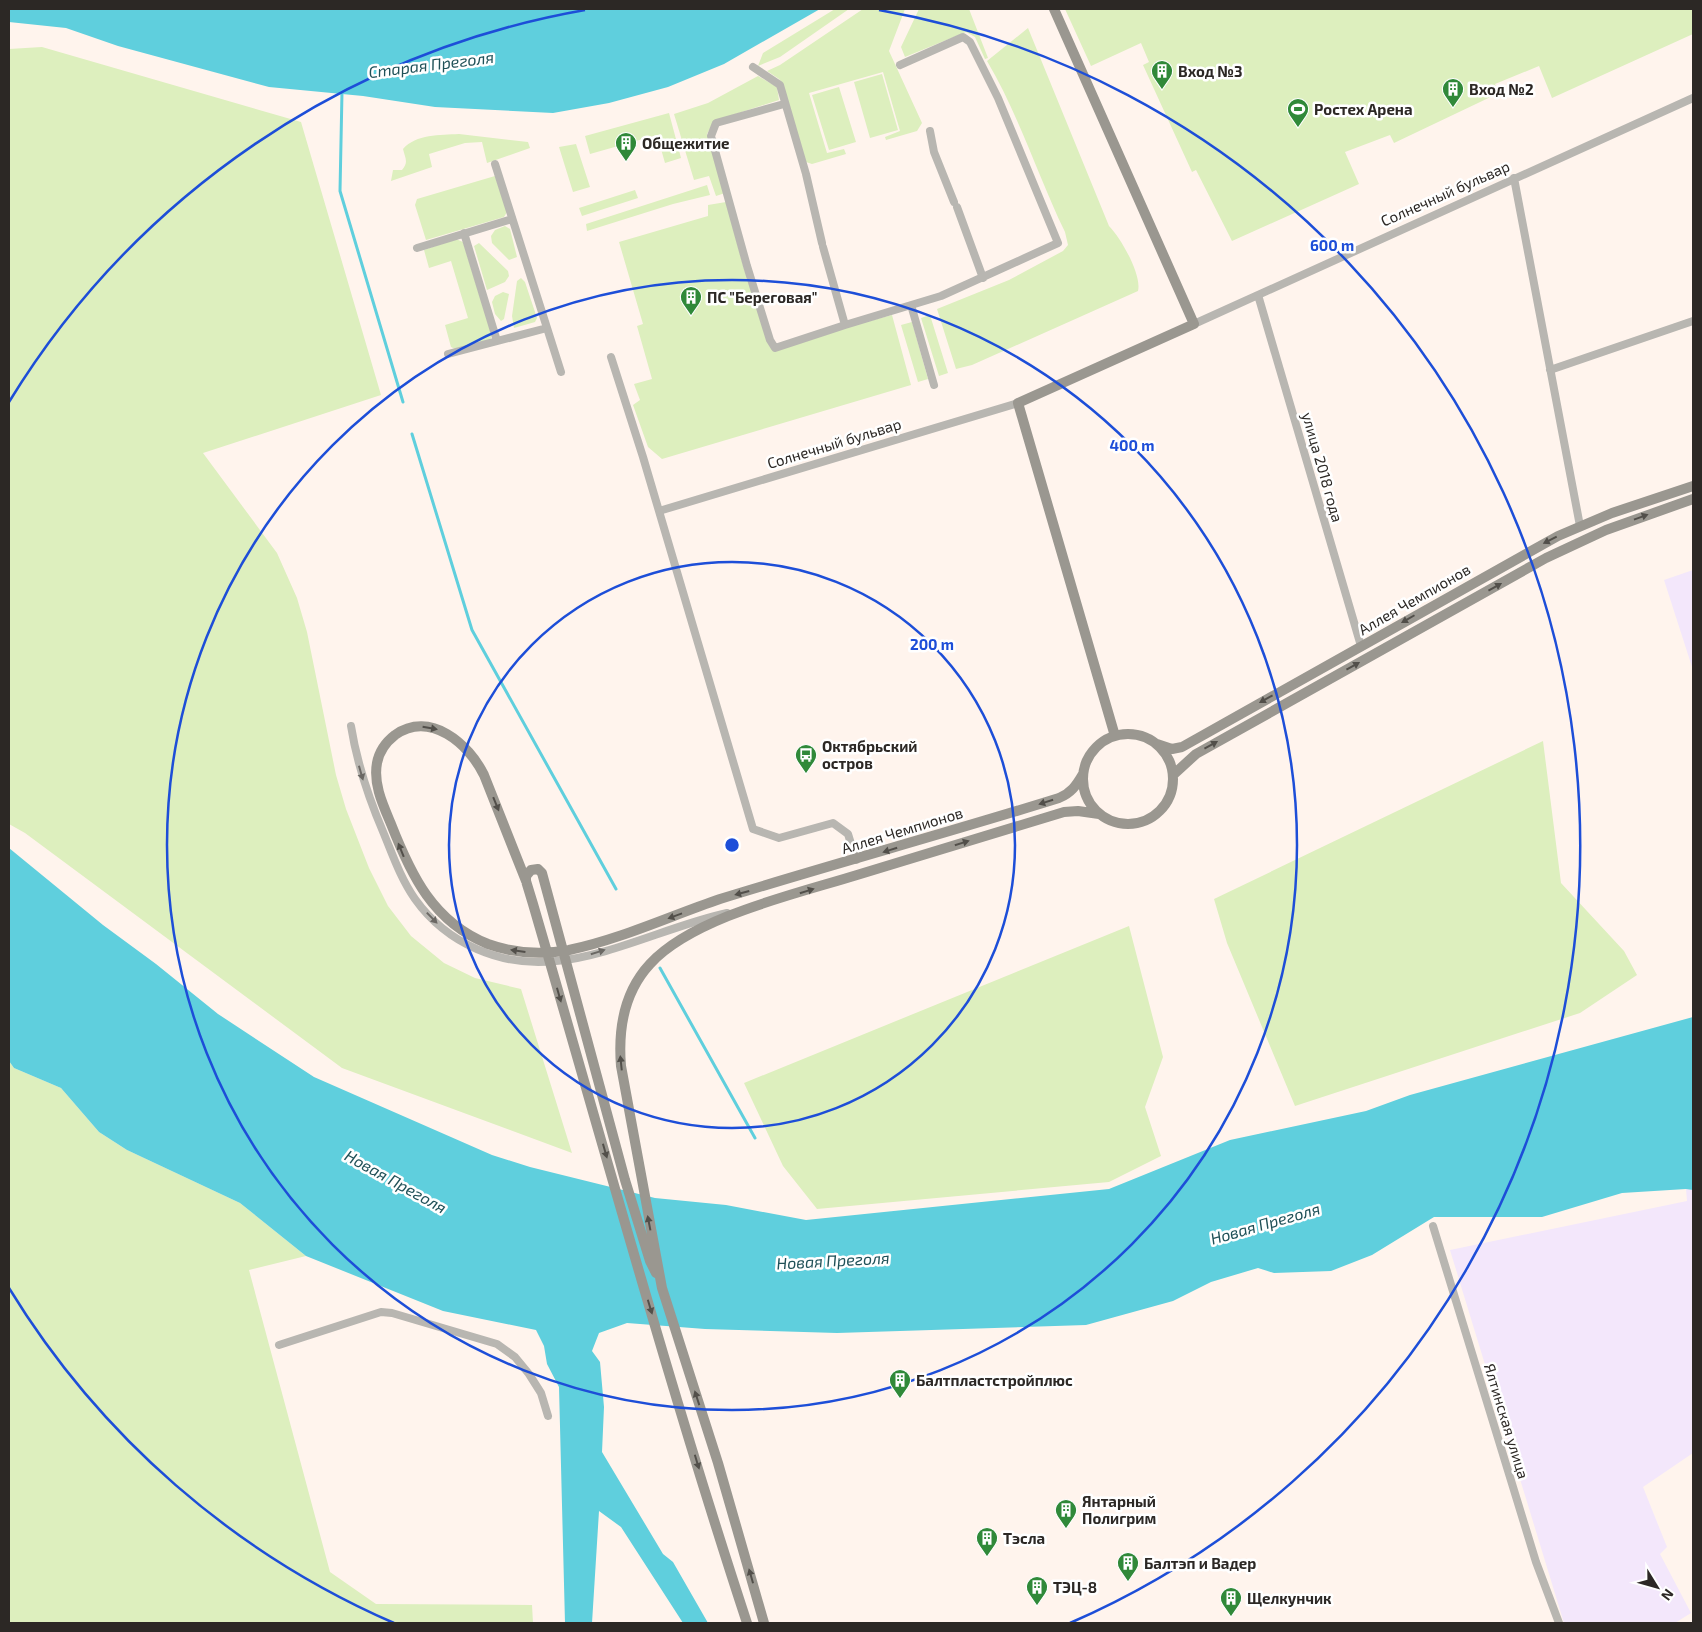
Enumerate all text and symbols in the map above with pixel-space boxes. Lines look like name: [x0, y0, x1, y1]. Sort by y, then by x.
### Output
water label: Старая Преголя: [367, 47, 495, 81]
building icon: Вход №3: [1150, 59, 1174, 90]
place label: Вход №3: [1178, 62, 1242, 80]
building icon: Вход №2: [1441, 77, 1465, 108]
place label: Вход №2: [1469, 80, 1534, 98]
sports icon: Ростех Арена: [1286, 97, 1310, 128]
place label: Ростех Арена: [1314, 100, 1413, 118]
building icon: Общежитие: [614, 131, 638, 162]
place label: Общежитие: [642, 134, 730, 152]
street label: Солнечный бульвар: [1378, 156, 1513, 230]
text: 600 m: [1310, 236, 1354, 254]
building icon: ПС "Береговая": [679, 285, 703, 316]
place label: ПС "Береговая": [707, 288, 817, 306]
street label: улица 2018 года: [1298, 410, 1347, 524]
street label: Солнечный бульвар: [765, 414, 904, 473]
text: 400 m: [1110, 436, 1154, 454]
one-way arrow: [1634, 513, 1649, 520]
one-way arrow: [1542, 536, 1557, 544]
street label: Аллея Чемпионов: [1355, 560, 1473, 638]
one-way arrow: [1487, 583, 1502, 591]
one-way arrow: [1401, 615, 1414, 624]
text: 200 m: [910, 635, 954, 653]
one-way arrow: [1345, 662, 1360, 670]
one-way arrow: [1260, 695, 1273, 704]
one-way arrow: [423, 724, 439, 732]
place label: Октябрьский остров: [822, 737, 917, 772]
one-way arrow: [1204, 741, 1218, 749]
bus stop icon: Октябрьский остров: [794, 743, 818, 774]
one-way arrow: [358, 766, 366, 781]
one-way arrow: [493, 797, 501, 811]
one-way arrow: [1038, 799, 1053, 806]
street label: Аллея Чемпионов: [839, 803, 965, 857]
centre of rings: [723, 836, 741, 854]
one-way arrow: [955, 839, 970, 847]
one-way arrow: [397, 843, 405, 857]
one-way arrow: [883, 846, 898, 854]
one-way arrow: [799, 887, 814, 894]
one-way arrow: [735, 890, 750, 898]
one-way arrow: [426, 912, 438, 924]
one-way arrow: [667, 912, 682, 920]
one-way arrow: [510, 947, 526, 955]
one-way arrow: [591, 947, 606, 955]
one-way arrow: [556, 987, 564, 1002]
one-way arrow: [617, 1055, 625, 1071]
one-way arrow: [601, 1143, 609, 1158]
water label: Новая Преголя: [342, 1145, 450, 1217]
water label: Новая Преголя: [1208, 1198, 1322, 1248]
one-way arrow: [645, 1214, 653, 1230]
water label: Новая Преголя: [776, 1248, 890, 1272]
one-way arrow: [647, 1299, 655, 1314]
street label: Ялтинская улица: [1480, 1361, 1533, 1481]
building icon: Балтпластстройплюс: [888, 1368, 912, 1399]
place label: Балтпластстройплюс: [916, 1371, 1073, 1389]
one-way arrow: [693, 1390, 701, 1405]
one-way arrow: [693, 1455, 701, 1470]
place label: Янтарный Полигрим: [1082, 1492, 1156, 1527]
building icon: Янтарный Полигрим: [1054, 1498, 1078, 1529]
building icon: Тэсла: [975, 1526, 999, 1557]
place label: Тэсла: [1003, 1529, 1045, 1547]
building icon: Балтэп и Вадер: [1116, 1551, 1140, 1582]
place label: Балтэп и Вадер: [1144, 1554, 1256, 1572]
north arrow: [1632, 1562, 1682, 1612]
one-way arrow: [746, 1569, 754, 1584]
building icon: ТЭЦ-8: [1025, 1575, 1049, 1606]
place label: ТЭЦ-8: [1053, 1578, 1097, 1596]
building icon: Щелкунчик: [1219, 1586, 1243, 1617]
text: N: [1658, 1586, 1678, 1604]
place label: Щелкунчик: [1247, 1589, 1332, 1607]

